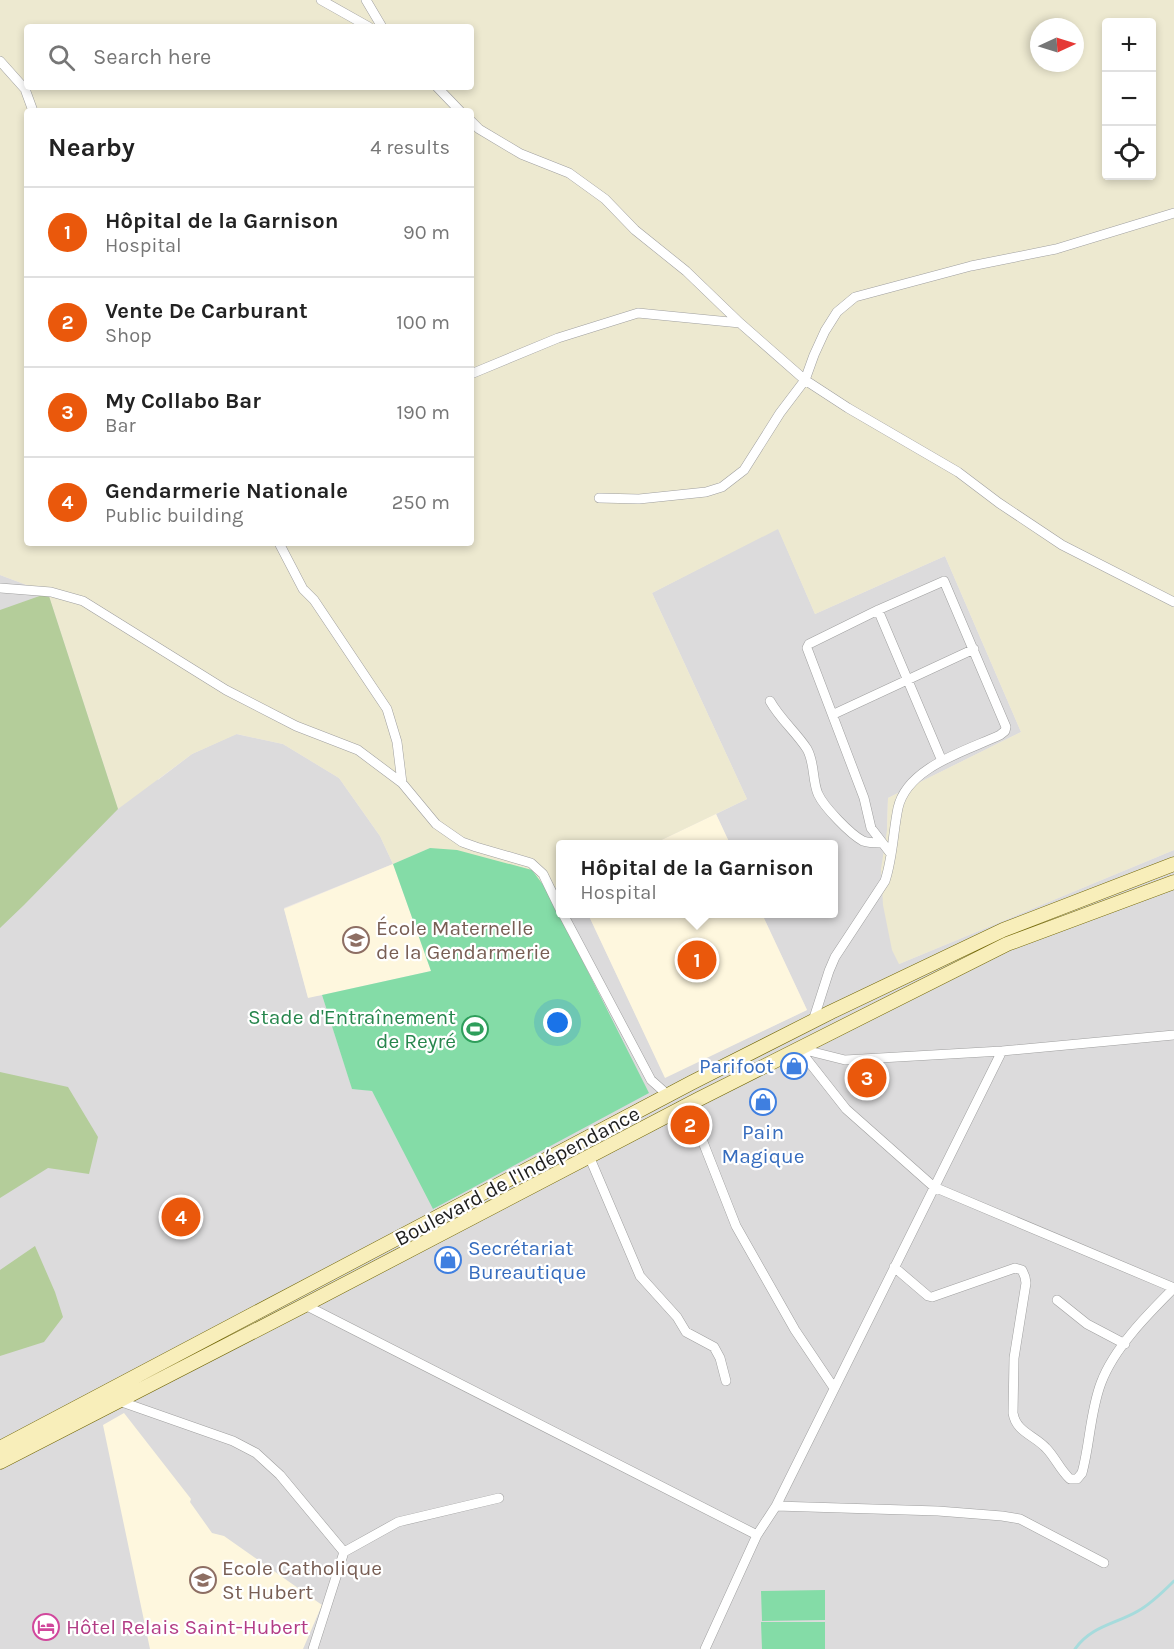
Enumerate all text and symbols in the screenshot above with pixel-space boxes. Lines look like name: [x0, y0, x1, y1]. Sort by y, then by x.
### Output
north arrow: [1030, 18, 1084, 72]
map controls: [1102, 18, 1156, 180]
button: +: [1102, 18, 1156, 72]
search box: [24, 24, 474, 90]
icon: search: [45, 41, 78, 74]
text: Search here: [93, 44, 211, 70]
button: −: [1102, 72, 1156, 126]
button: locate: [1102, 126, 1156, 180]
text: Nearby: [48, 132, 135, 163]
text: 4 results: [370, 136, 450, 159]
text: Hôpital de la Garnison: [105, 208, 338, 234]
text: 1: [64, 221, 71, 244]
text: 90 m: [403, 221, 450, 244]
text: Hospital: [105, 234, 182, 257]
text: Vente De Carburant: [105, 298, 308, 324]
text: 2: [61, 311, 74, 334]
text: 100 m: [396, 311, 450, 334]
text: Shop: [105, 324, 152, 347]
text: My Collabo Bar: [105, 388, 261, 414]
text: 3: [61, 401, 74, 424]
text: 190 m: [396, 401, 450, 424]
text: Bar: [105, 414, 136, 437]
text: Gendarmerie Nationale: [105, 478, 348, 504]
text: 4: [62, 491, 73, 514]
text: 250 m: [392, 491, 450, 514]
text: Public building: [105, 504, 243, 527]
popup: [556, 840, 838, 918]
text: Hôpital de la Garnison: [580, 855, 814, 881]
text: Hospital: [580, 881, 657, 904]
place label: École Maternelle de la Gendarmerie: [376, 916, 550, 964]
school or university icon: École Maternelle de la Gendarmerie: [341, 925, 371, 955]
pin: 1: [678, 938, 716, 982]
place label: Stade d'Entraînement de Reyré: [248, 1005, 456, 1053]
your location: [543, 1008, 572, 1037]
sports icon: Stade d'Entraînement de Reyré: [460, 1014, 490, 1044]
shop icon: Parifoot: [779, 1051, 809, 1081]
place label: Parifoot: [699, 1054, 774, 1078]
pin: 3: [848, 1056, 886, 1100]
shop icon: Pain Magique: [748, 1087, 778, 1117]
street label: Boulevard de l'Indépendance: [390, 1101, 644, 1251]
pin: 2: [670, 1102, 710, 1148]
place label: Pain Magique: [721, 1120, 805, 1168]
pin: 4: [162, 1194, 201, 1240]
place label: Secrétariat Bureautique: [468, 1236, 586, 1284]
shop icon: Secrétariat Bureautique: [433, 1245, 463, 1275]
place label: Ecole Catholique St Hubert: [222, 1556, 382, 1604]
school or university icon: Ecole Catholique St Hubert: [188, 1565, 218, 1595]
hotel icon: Hôtel Relais Saint-Hubert: [31, 1612, 61, 1642]
place label: Hôtel Relais Saint-Hubert: [66, 1615, 308, 1639]

